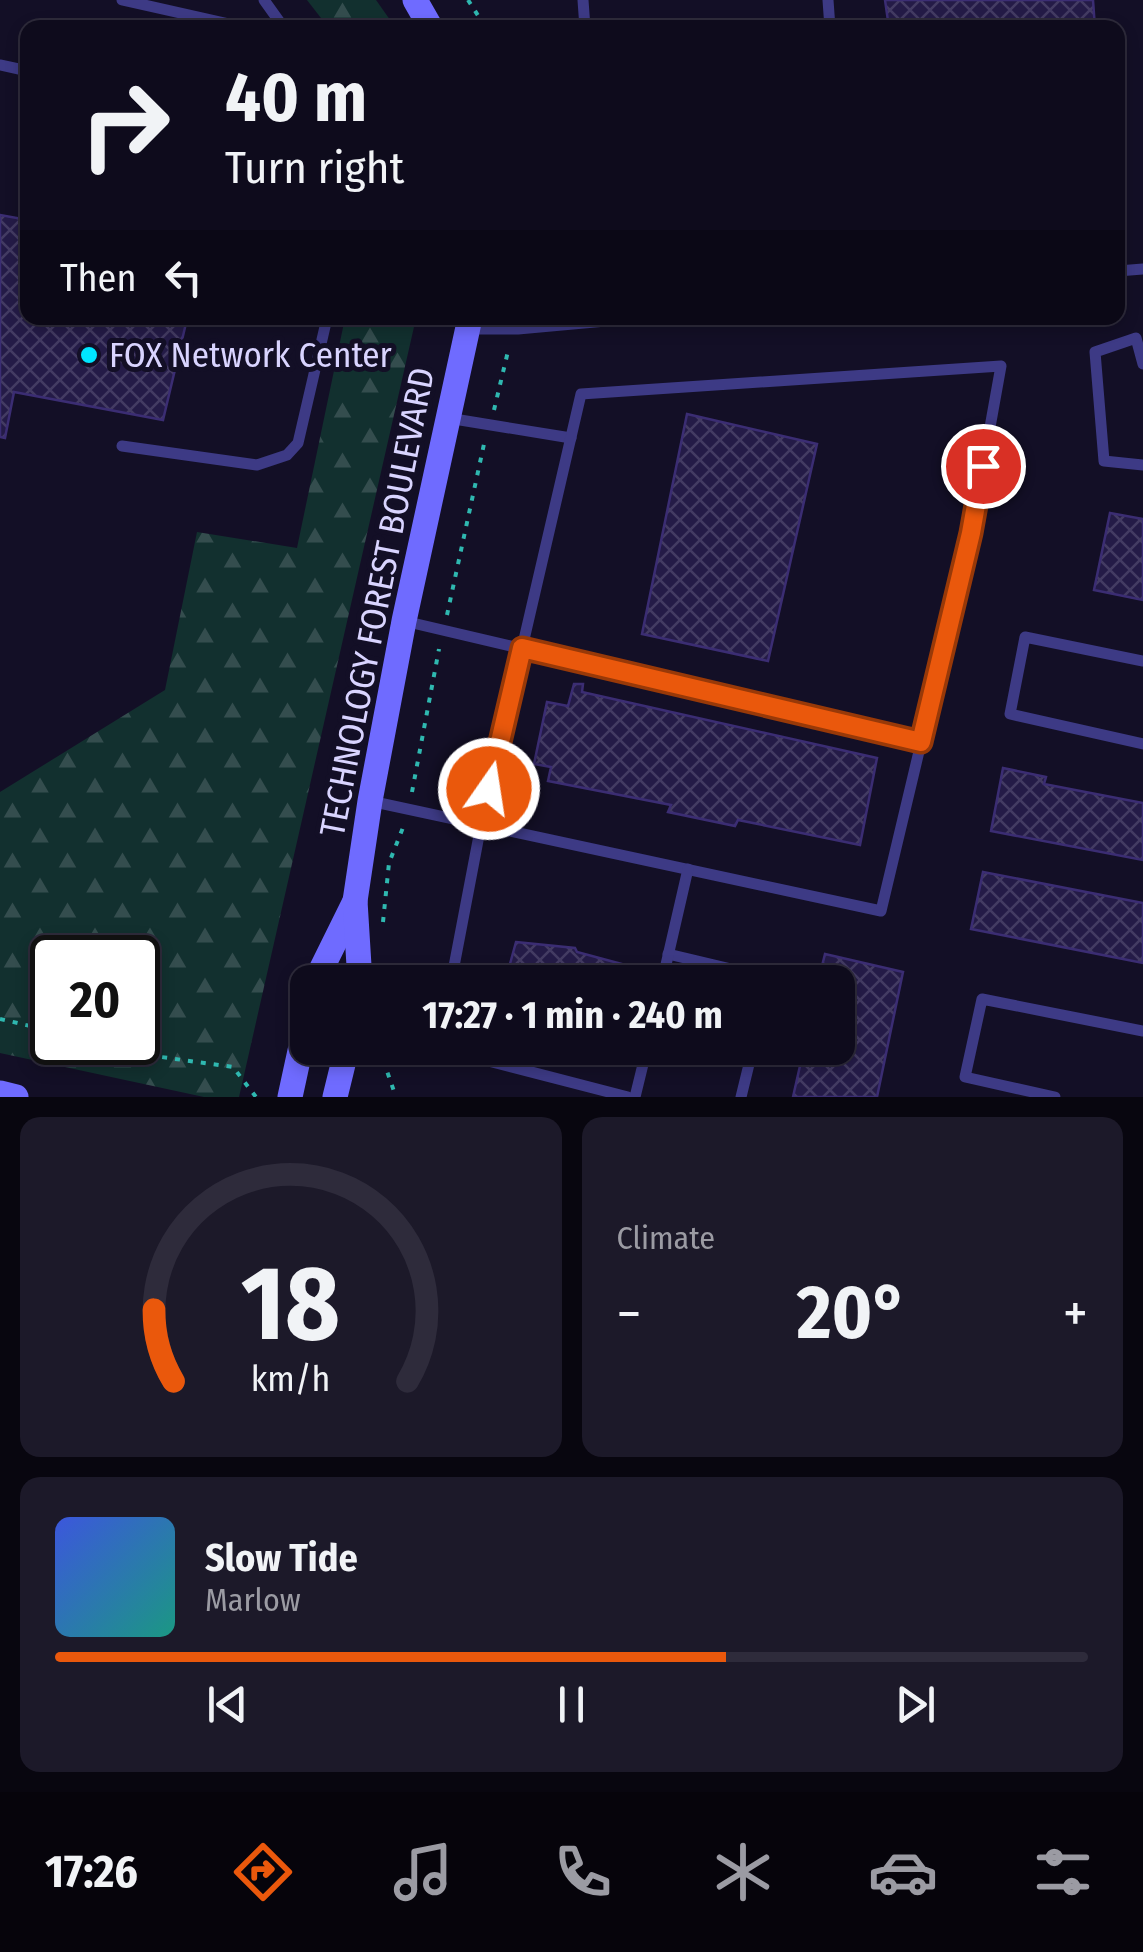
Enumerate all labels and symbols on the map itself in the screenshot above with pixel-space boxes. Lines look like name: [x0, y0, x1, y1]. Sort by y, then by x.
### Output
place label: FOX Network Center: [109, 334, 392, 376]
marker: FOX Network Center: [78, 344, 100, 366]
street label: TECHNOLOGY FOREST BOULEVARD: [311, 364, 443, 840]
pin: [941, 424, 1026, 509]
position arrow: [437, 737, 541, 841]
speed limit sign: 20: [30, 935, 160, 1065]

